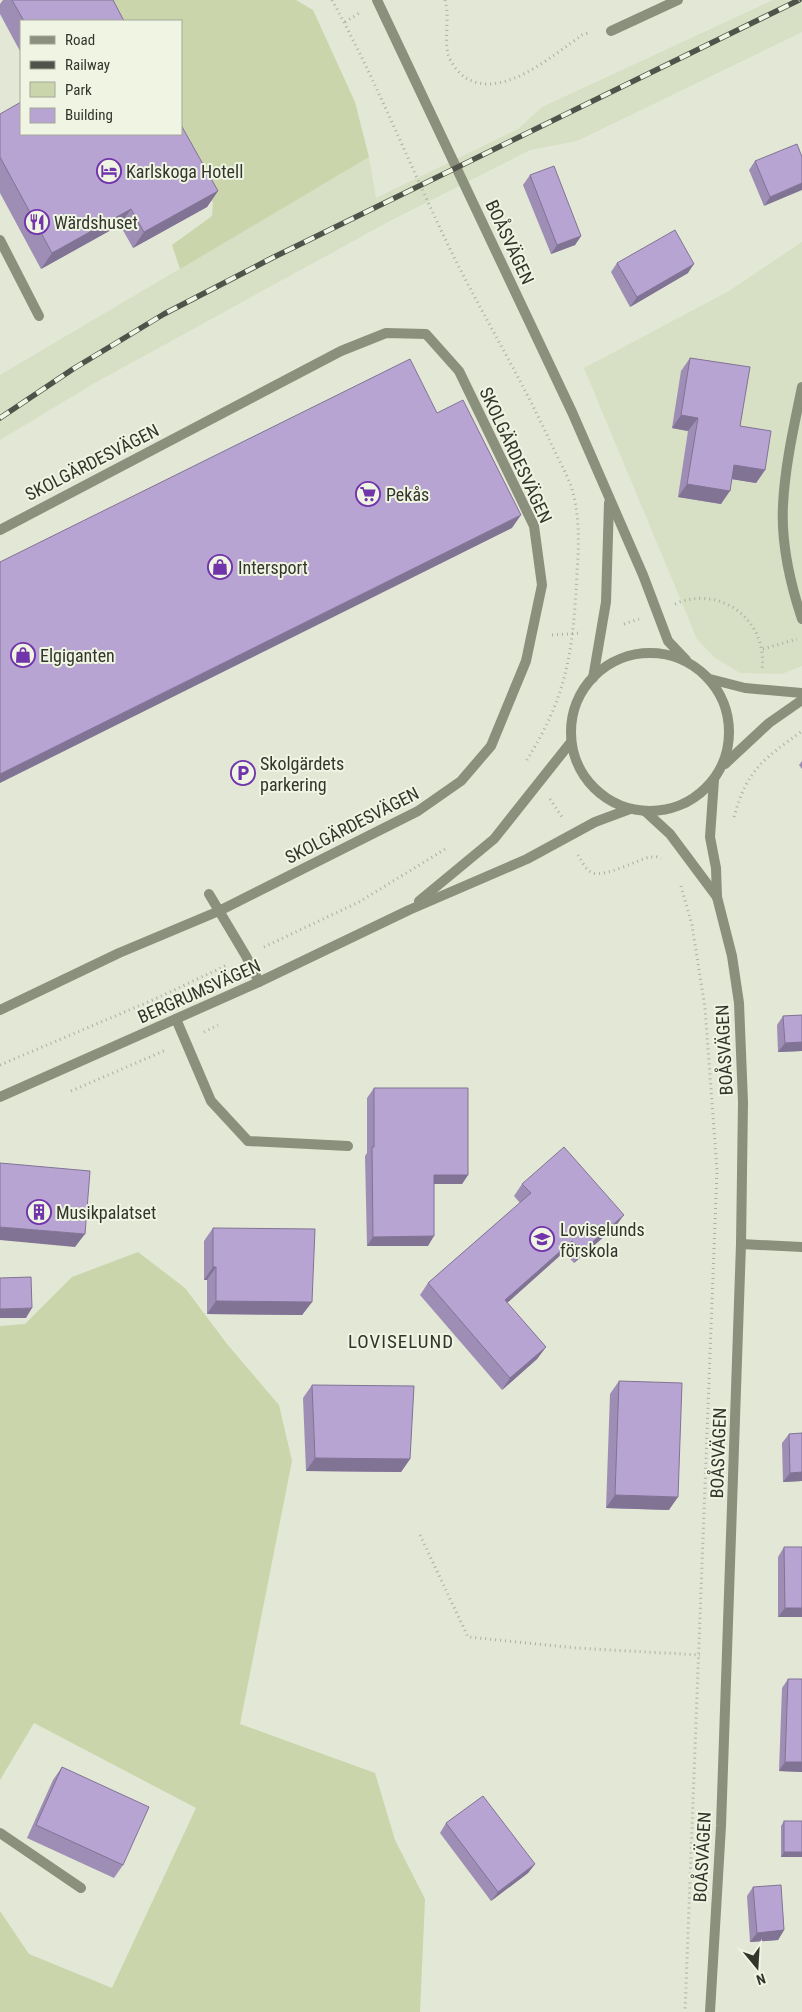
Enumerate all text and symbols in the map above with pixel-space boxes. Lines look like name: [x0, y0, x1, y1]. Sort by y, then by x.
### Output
legend: [20, 20, 182, 135]
text: Road: [65, 31, 95, 49]
text: Railway: [65, 56, 110, 74]
text: Park: [65, 81, 92, 99]
text: Building: [65, 106, 113, 124]
hotel icon: Karlskoga Hotell: [96, 158, 122, 184]
place label: Karlskoga Hotell: [126, 161, 243, 182]
street label: BOÅSVÄGEN: [481, 196, 540, 288]
restaurant icon: Wärdshuset: [24, 209, 50, 235]
place label: Wärdshuset: [54, 212, 138, 233]
street label: SKOLGÄRDESVÄGEN: [475, 384, 557, 526]
street label: SKOLGÄRDESVÄGEN: [22, 419, 162, 505]
supermarket icon: Pekås: [355, 481, 381, 507]
place label: Pekås: [386, 484, 429, 505]
shop icon: Intersport: [207, 554, 233, 580]
place label: Intersport: [238, 557, 308, 578]
shop icon: Elgiganten: [10, 642, 36, 668]
place label: Elgiganten: [40, 645, 115, 666]
place label: Skolgärdets parkering: [260, 753, 344, 795]
parking icon: Skolgärdets parkering: [230, 760, 256, 786]
street label: SKOLGÄRDESVÄGEN: [282, 782, 422, 868]
street label: BERGRUMSVÄGEN: [134, 955, 264, 1027]
street label: BOÅSVÄGEN: [710, 1004, 737, 1096]
building icon: Musikpalatset: [26, 1199, 52, 1225]
place label: Musikpalatset: [56, 1202, 156, 1223]
place label: Loviselunds förskola: [560, 1219, 645, 1261]
school or university icon: Loviselunds förskola: [529, 1226, 555, 1252]
district label: LOVISELUND: [348, 1330, 454, 1353]
street label: BOÅSVÄGEN: [705, 1407, 730, 1499]
street label: BOÅSVÄGEN: [688, 1811, 715, 1903]
north arrow: [732, 1942, 782, 1992]
text: N: [754, 1970, 768, 1988]

